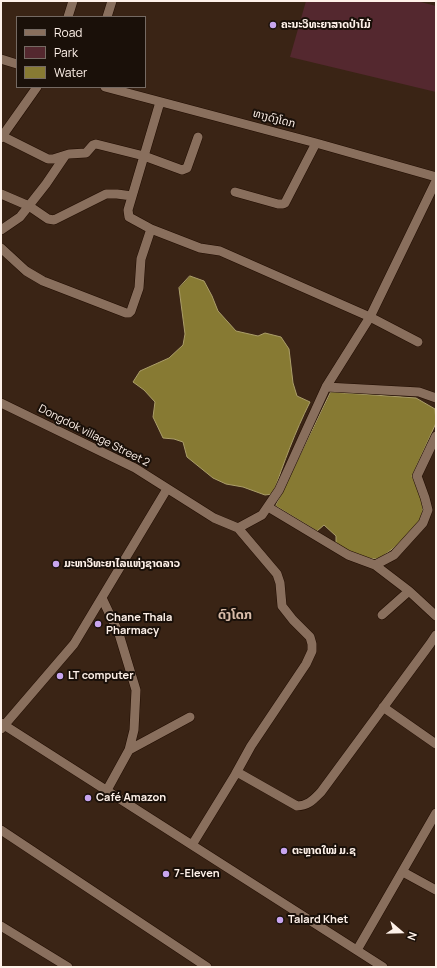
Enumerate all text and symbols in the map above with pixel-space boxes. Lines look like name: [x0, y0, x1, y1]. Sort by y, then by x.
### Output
legend: [16, 16, 146, 88]
place label: ຄະນະວິທະຍາສາດປ່າໄມ້: [281, 18, 371, 32]
marker: ຄະນະວິທະຍາສາດປ່າໄມ້: [268, 20, 278, 30]
text: Road: [54, 24, 82, 41]
text: Park: [54, 44, 78, 61]
text: Water: [54, 64, 87, 81]
street label: ທາງດົງໂດກ: [251, 107, 297, 131]
street label: Dongdok village Street 2: [36, 402, 152, 470]
place label: ມະຫາວິທະຍາໄລແຫ່ງຊາດລາວ: [64, 557, 180, 571]
marker: ມະຫາວິທະຍາໄລແຫ່ງຊາດລາວ: [51, 559, 61, 569]
district label: ດົງໂດກ: [218, 607, 252, 623]
place label: Chane Thala Pharmacy: [106, 611, 172, 637]
marker: Chane Thala Pharmacy: [93, 619, 103, 629]
place label: LT computer: [68, 669, 134, 683]
marker: LT computer: [55, 671, 65, 681]
place label: Café Amazon: [96, 791, 166, 805]
marker: Café Amazon: [83, 793, 93, 803]
place label: ຕະຫຼາດໃໝ່ ມ.ຊ: [292, 844, 356, 858]
marker: ຕະຫຼາດໃໝ່ ມ.ຊ: [279, 846, 289, 856]
place label: 7-Eleven: [174, 867, 220, 881]
marker: 7-Eleven: [161, 869, 171, 879]
north arrow: [381, 912, 421, 952]
place label: Talard Khet: [288, 913, 348, 927]
marker: Talard Khet: [275, 915, 285, 925]
text: N: [404, 930, 421, 943]

